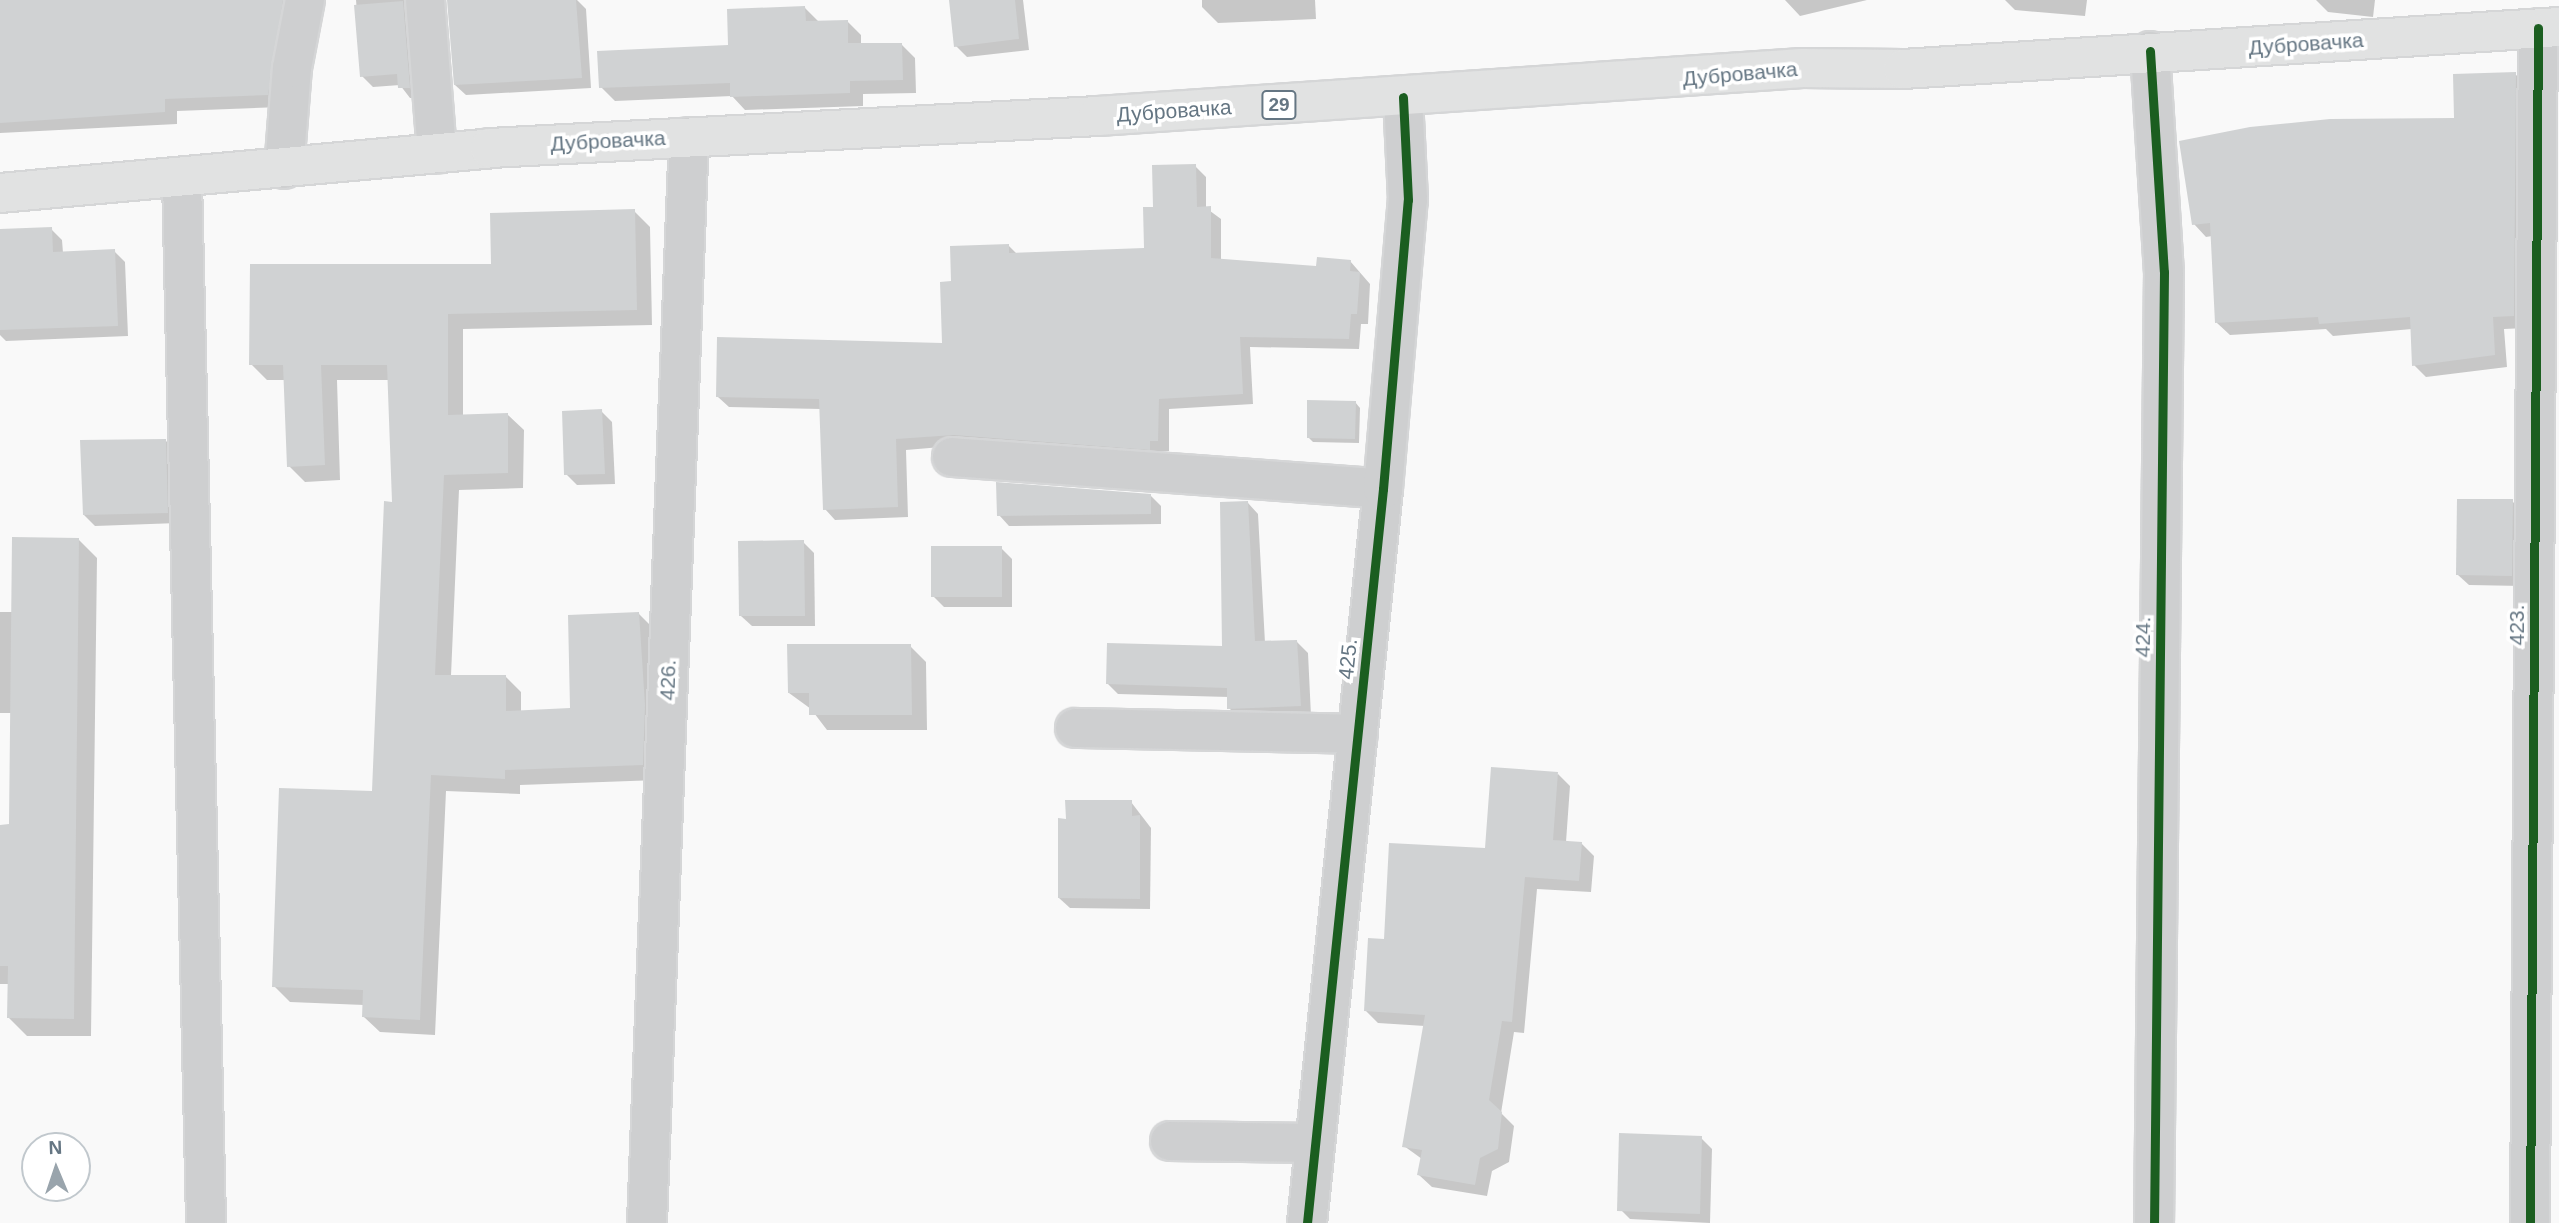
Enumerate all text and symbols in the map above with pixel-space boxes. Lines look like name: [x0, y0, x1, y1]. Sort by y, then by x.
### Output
street label: Дубровачка: [2248, 27, 2364, 61]
street label: Дубровачка: [1682, 56, 1798, 92]
road number: 29: [1260, 90, 1298, 120]
street label: Дубровачка: [1116, 94, 1232, 128]
street label: Дубровачка: [550, 125, 666, 157]
street label: 423.: [2504, 605, 2530, 645]
street label: 424.: [2130, 616, 2156, 658]
street label: 425.: [1333, 637, 1363, 681]
street label: 426.: [655, 659, 681, 701]
north arrow: [21, 1132, 91, 1202]
text: N: [48, 1137, 63, 1158]

